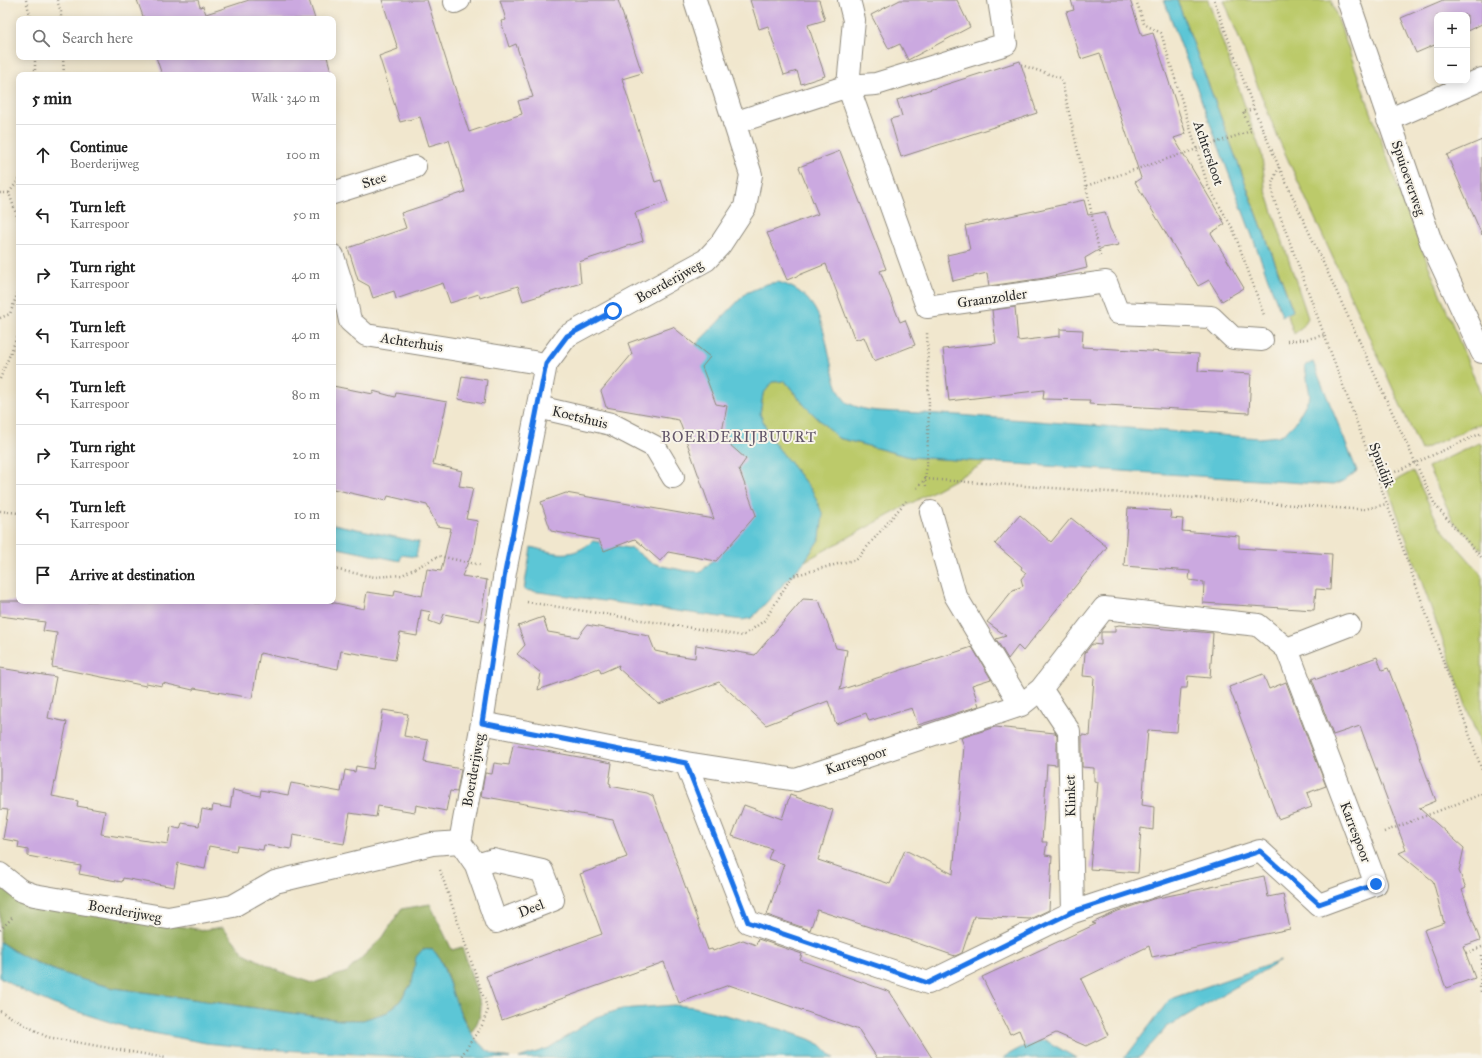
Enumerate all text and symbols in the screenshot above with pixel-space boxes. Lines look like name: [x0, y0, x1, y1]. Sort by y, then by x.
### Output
map controls: [1434, 12, 1470, 84]
button: +: [1434, 12, 1470, 48]
search box: [16, 16, 336, 60]
icon: search: [30, 27, 52, 49]
text: Search here: [62, 29, 133, 47]
button: −: [1434, 48, 1470, 84]
text: 5 min: [32, 88, 72, 109]
text: Walk · 340 m: [251, 90, 320, 106]
street label: Achtersloot: [1189, 118, 1228, 188]
text: Continue: [70, 138, 128, 156]
street label: Spuioeverweg: [1388, 138, 1429, 218]
icon: ahead: [32, 144, 54, 166]
text: 100 m: [286, 147, 320, 163]
text: Boerderijweg: [70, 156, 139, 172]
street label: Stee: [360, 169, 389, 192]
text: Turn left: [70, 198, 126, 216]
icon: left: [32, 204, 54, 226]
text: 50 m: [293, 207, 320, 223]
text: Karrespoor: [70, 216, 129, 232]
street label: Boerderijweg: [633, 256, 706, 307]
text: Turn right: [70, 258, 135, 276]
icon: right: [32, 264, 54, 286]
text: 40 m: [291, 267, 320, 283]
text: Karrespoor: [70, 276, 129, 292]
street label: Graanzolder: [956, 285, 1029, 312]
route start: [604, 302, 622, 320]
text: Turn left: [70, 318, 126, 336]
icon: left: [32, 324, 54, 346]
text: 40 m: [291, 327, 320, 343]
street label: Achterhuis: [378, 329, 444, 356]
text: Karrespoor: [70, 336, 129, 352]
text: Turn left: [70, 378, 126, 396]
icon: left: [32, 384, 54, 406]
text: 80 m: [292, 387, 320, 403]
text: Karrespoor: [70, 396, 129, 412]
street label: Koetshuis: [550, 402, 610, 433]
district label: BOERDERIJBUURT: [661, 428, 817, 447]
text: Turn right: [70, 438, 135, 456]
street label: Spuidijk: [1365, 440, 1398, 491]
icon: right: [32, 444, 54, 466]
text: 20 m: [292, 447, 320, 463]
text: Karrespoor: [70, 456, 129, 472]
text: Turn left: [70, 498, 126, 516]
icon: left: [32, 504, 54, 526]
text: 10 m: [294, 507, 320, 523]
text: Karrespoor: [70, 516, 129, 532]
icon: arrive: [32, 564, 54, 586]
text: Arrive at destination: [70, 566, 195, 584]
street label: Boerderijweg: [459, 732, 488, 808]
street label: Karrespoor: [823, 742, 890, 778]
street label: Klinket: [1062, 775, 1079, 817]
street label: Karrespoor: [1336, 799, 1375, 866]
route end: [1367, 875, 1385, 893]
street label: Deel: [516, 896, 547, 921]
street label: Boerderijweg: [87, 897, 163, 926]

